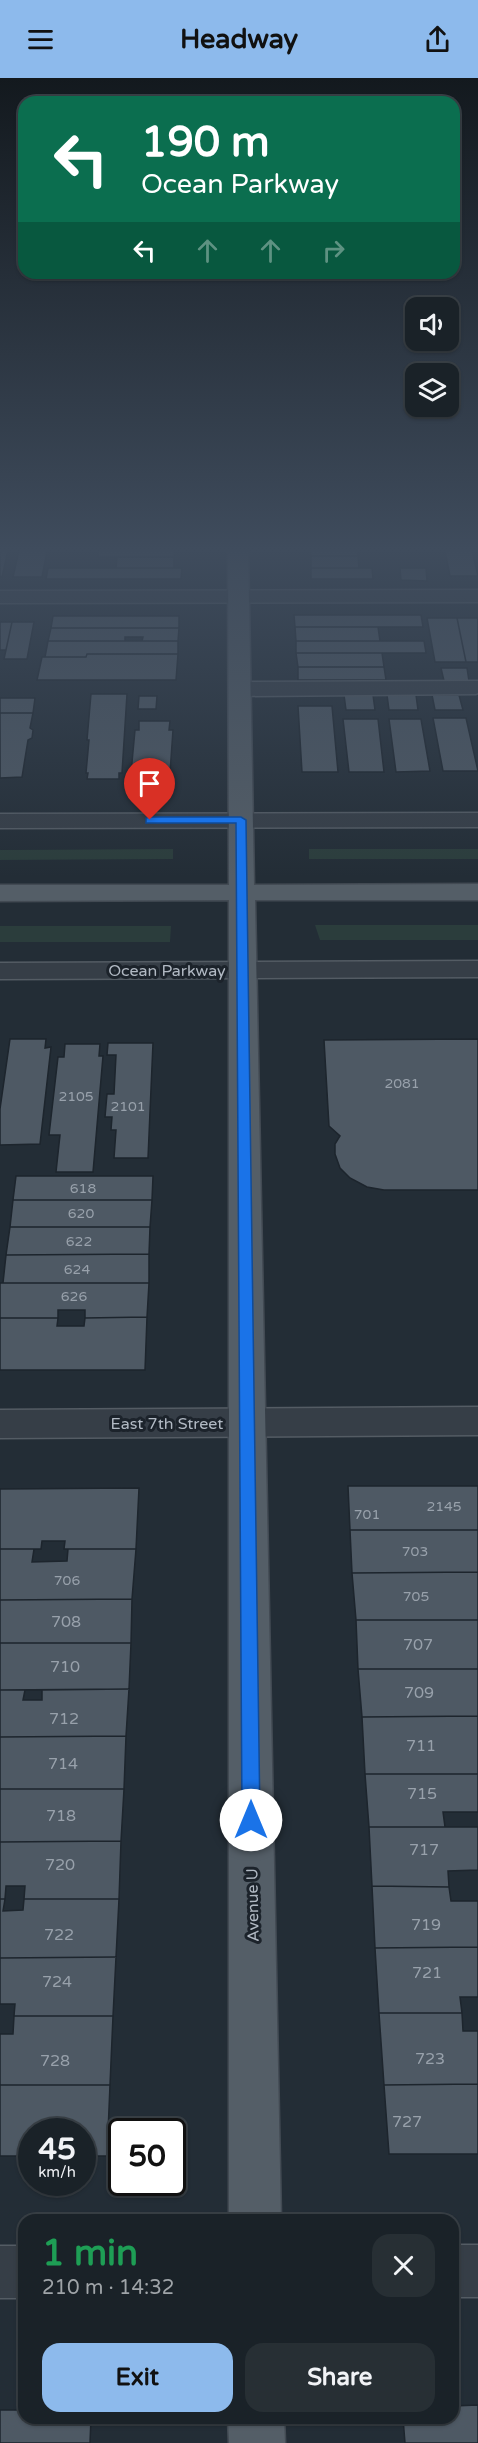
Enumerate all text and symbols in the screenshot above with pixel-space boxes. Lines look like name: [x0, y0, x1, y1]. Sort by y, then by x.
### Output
icon: menu: [24, 23, 57, 56]
text: Headway: [180, 23, 298, 56]
icon: share: [421, 23, 454, 56]
text: 190 m: [141, 117, 270, 168]
icon: left: [42, 120, 120, 198]
text: Ocean Parkway: [141, 168, 339, 201]
icon: left: [128, 234, 161, 267]
icon: ahead: [191, 234, 224, 267]
icon: ahead: [254, 234, 287, 267]
icon: right: [317, 234, 350, 267]
map controls: [405, 297, 459, 417]
button: sound: [405, 297, 459, 351]
button: layers: [405, 363, 459, 417]
pin: [124, 758, 175, 820]
icon: arrive: [133, 767, 166, 800]
street label: Ocean Parkway: [108, 961, 226, 981]
house number: 2081: [384, 1075, 420, 1092]
house number: 2105: [58, 1088, 94, 1105]
house number: 2101: [110, 1098, 146, 1115]
house number: 618: [70, 1180, 96, 1197]
house number: 620: [68, 1205, 94, 1222]
house number: 622: [66, 1233, 92, 1250]
house number: 624: [64, 1261, 90, 1278]
house number: 626: [61, 1288, 87, 1305]
street label: East 7th Street: [111, 1414, 223, 1434]
house number: 2145: [426, 1498, 462, 1515]
house number: 701: [354, 1506, 380, 1523]
house number: 703: [402, 1543, 428, 1560]
house number: 706: [54, 1572, 80, 1589]
house number: 705: [403, 1588, 429, 1605]
house number: 708: [51, 1612, 81, 1632]
house number: 707: [403, 1635, 433, 1655]
house number: 710: [50, 1657, 80, 1677]
house number: 709: [404, 1683, 434, 1703]
house number: 712: [49, 1709, 79, 1729]
house number: 711: [406, 1736, 436, 1756]
house number: 714: [48, 1754, 78, 1774]
house number: 715: [407, 1784, 437, 1804]
position arrow: [219, 1788, 283, 1852]
house number: 718: [46, 1806, 76, 1826]
house number: 717: [409, 1840, 439, 1860]
house number: 720: [45, 1855, 75, 1875]
street label: Avenue U: [242, 1868, 264, 1942]
house number: 719: [411, 1915, 441, 1935]
house number: 722: [44, 1925, 74, 1945]
house number: 721: [412, 1963, 442, 1983]
house number: 724: [42, 1972, 72, 1992]
house number: 723: [415, 2049, 445, 2069]
house number: 728: [40, 2051, 70, 2071]
house number: 727: [392, 2112, 422, 2132]
speed limit sign: 50: [108, 2118, 186, 2196]
text: 45: [38, 2131, 76, 2168]
text: km/h: [38, 2163, 76, 2181]
text: 1 min: [42, 2232, 138, 2275]
button: close: [372, 2234, 435, 2297]
text: 210 m · 14:32: [42, 2276, 174, 2300]
button: Exit: [42, 2343, 233, 2412]
button: Share: [245, 2343, 435, 2412]

